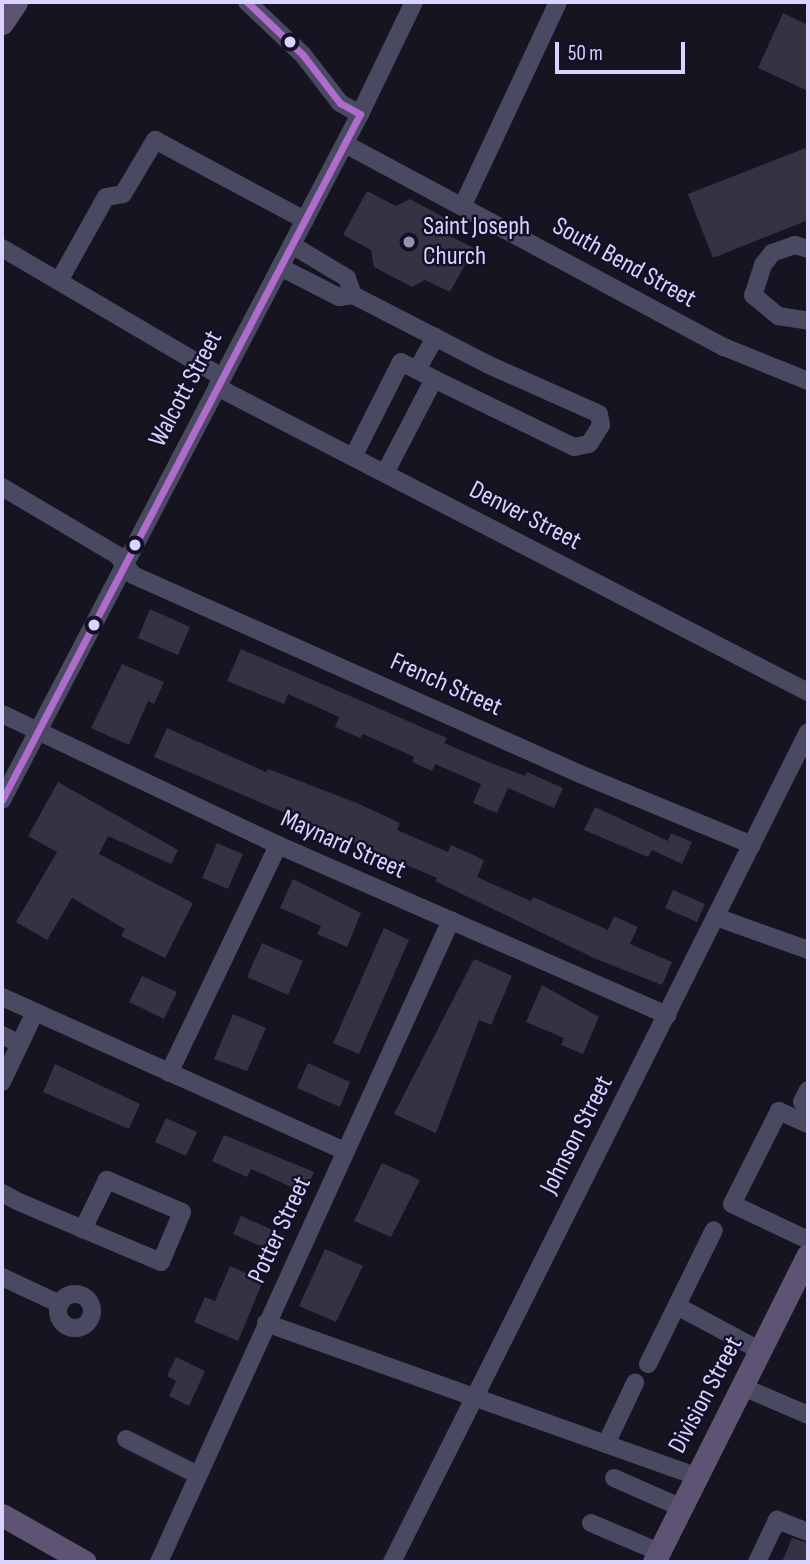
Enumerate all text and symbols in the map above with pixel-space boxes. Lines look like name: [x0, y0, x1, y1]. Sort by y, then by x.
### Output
scale bar: [558, 28, 688, 72]
unlabelled marker: [283, 35, 297, 49]
text: 50 m: [568, 41, 603, 66]
place label: Saint Joseph Church: [423, 211, 530, 272]
street label: South Bend Street: [547, 211, 701, 315]
marker: Saint Joseph Church: [401, 234, 417, 250]
street label: Walcott Street: [142, 326, 230, 452]
street label: Denver Street: [464, 475, 586, 557]
unlabelled marker: [128, 538, 142, 552]
unlabelled marker: [87, 618, 101, 632]
street label: French Street: [385, 647, 507, 723]
street label: Maynard Street: [276, 804, 410, 886]
street label: Johnson Street: [534, 1071, 620, 1199]
street label: Potter Street: [242, 1172, 318, 1288]
street label: Division Street: [662, 1331, 750, 1459]

